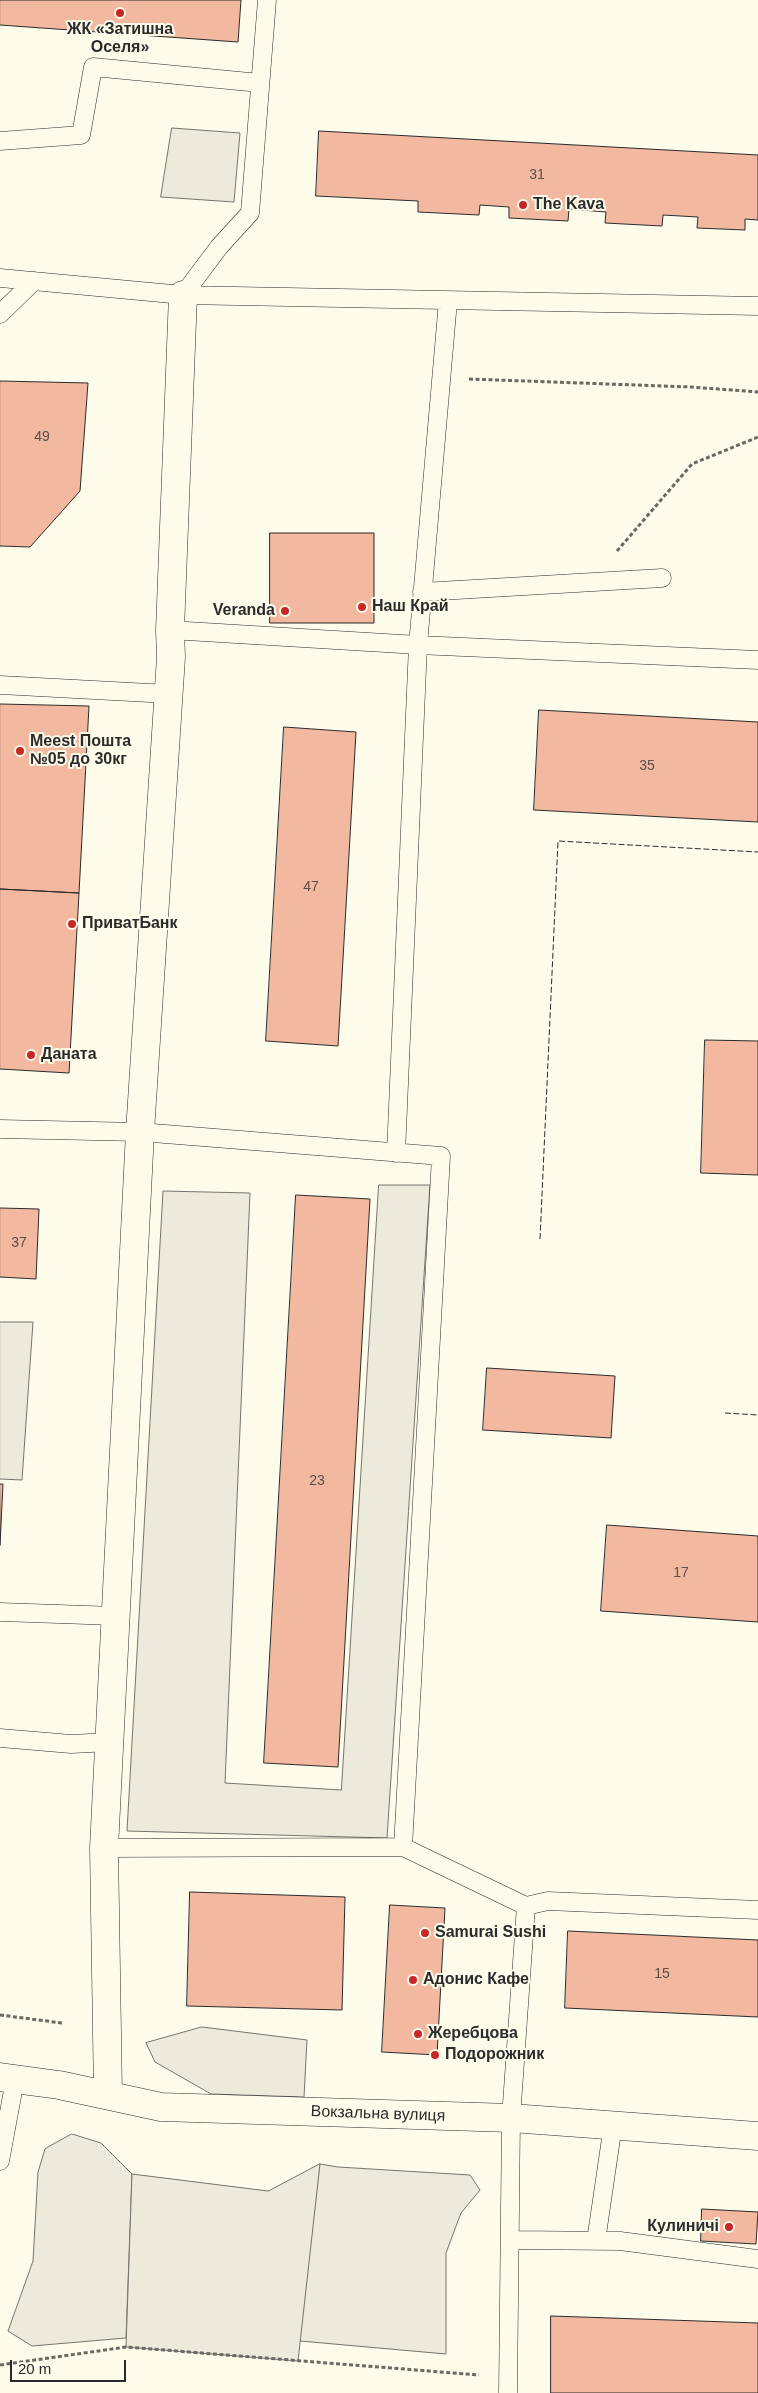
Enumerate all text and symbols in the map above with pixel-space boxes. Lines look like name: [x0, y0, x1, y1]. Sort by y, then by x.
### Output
marker: ЖК «Затишна Оселя»: [114, 7, 126, 19]
place label: ЖК «Затишна Оселя»: [67, 20, 173, 58]
house number: 31: [529, 167, 545, 183]
place label: The Kava: [533, 195, 604, 215]
marker: The Kava: [517, 199, 529, 211]
house number: 49: [34, 429, 50, 445]
place label: Наш Край: [372, 597, 449, 617]
place label: Veranda: [213, 601, 275, 621]
marker: Наш Край: [356, 601, 368, 613]
marker: Veranda: [279, 605, 291, 617]
place label: Meest Пошта №05 до 30кг: [30, 732, 131, 770]
marker: Meest Пошта №05 до 30кг: [14, 745, 26, 757]
house number: 35: [639, 758, 655, 774]
house number: 47: [303, 879, 319, 895]
place label: ПриватБанк: [82, 914, 178, 934]
marker: ПриватБанк: [66, 918, 78, 930]
place label: Даната: [41, 1045, 97, 1065]
marker: Даната: [25, 1049, 37, 1061]
house number: 37: [11, 1235, 27, 1251]
house number: 23: [309, 1473, 325, 1489]
house number: 17: [673, 1565, 689, 1581]
place label: Samurai Sushi: [435, 1923, 546, 1943]
marker: Samurai Sushi: [419, 1927, 431, 1939]
house number: 15: [654, 1966, 670, 1982]
place label: Адонис Кафе: [423, 1970, 529, 1990]
marker: Адонис Кафе: [407, 1974, 419, 1986]
place label: Жеребцова: [428, 2024, 518, 2044]
marker: Жеребцова: [412, 2028, 424, 2040]
place label: Подорожник: [445, 2045, 544, 2065]
marker: Подорожник: [429, 2049, 441, 2061]
street label: Вокзальна вулиця: [310, 2102, 446, 2126]
place label: Кулиничі: [647, 2217, 719, 2237]
marker: Кулиничі: [723, 2221, 735, 2233]
scale bar: [12, 2350, 129, 2382]
text: 20 m: [18, 2360, 51, 2377]

